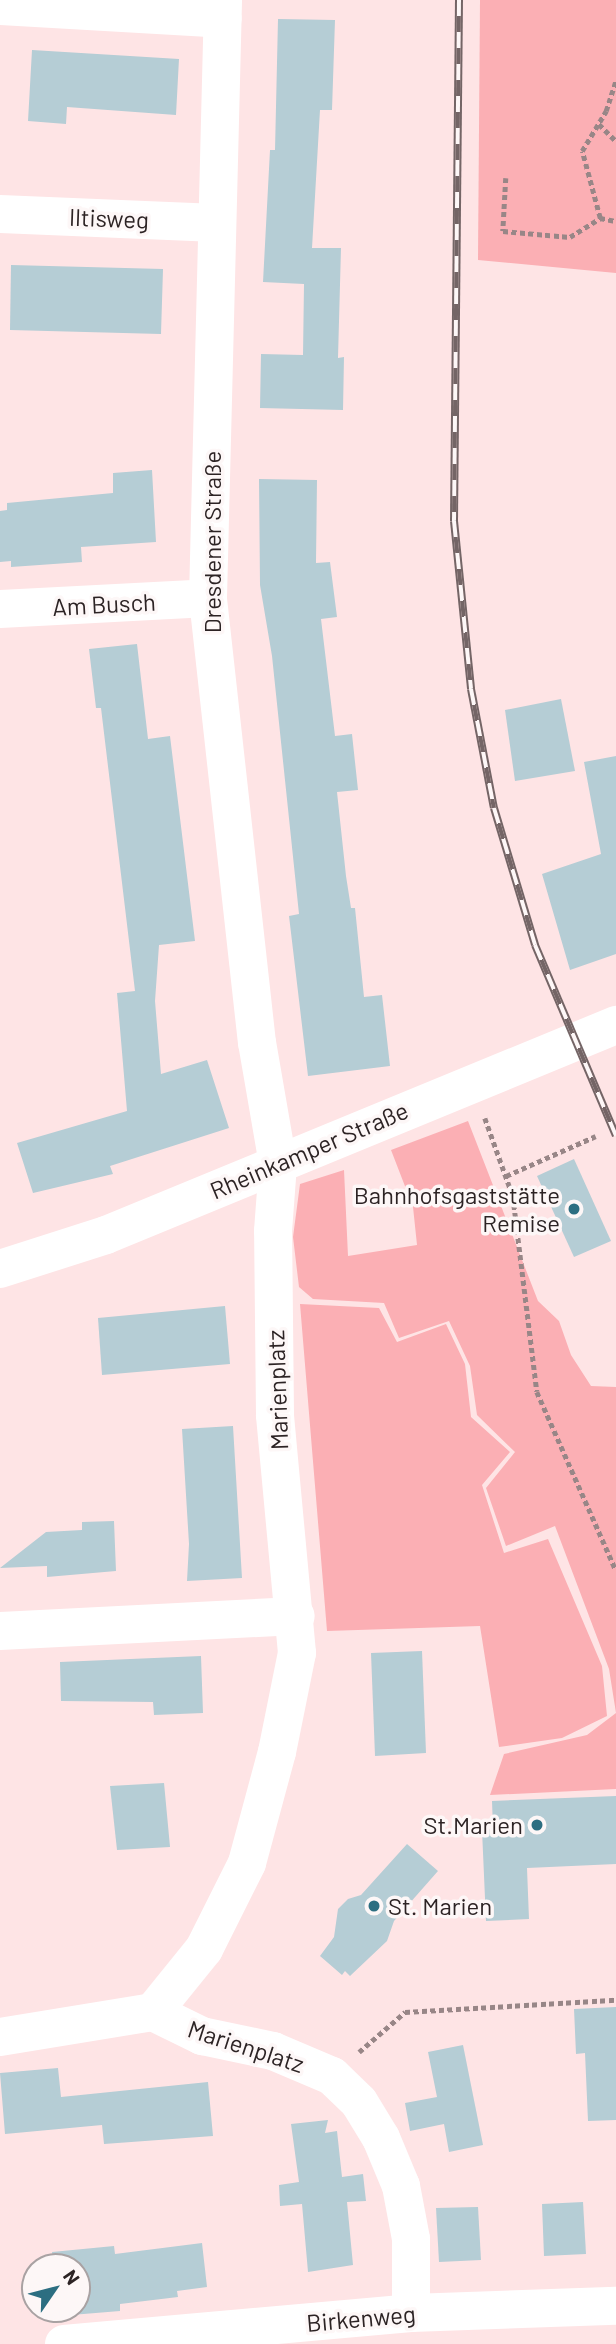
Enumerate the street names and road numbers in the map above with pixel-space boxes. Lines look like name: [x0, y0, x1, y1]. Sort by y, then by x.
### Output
street label: Iltisweg: [69, 202, 149, 234]
street label: Dresdener Straße: [198, 451, 226, 633]
street label: Am Busch: [51, 587, 157, 621]
street label: Rheinkamper Straße: [206, 1095, 412, 1205]
street label: Marienplatz: [261, 1329, 293, 1451]
street label: Marienplatz: [184, 2014, 308, 2078]
street label: Birkenweg: [305, 2299, 417, 2337]

